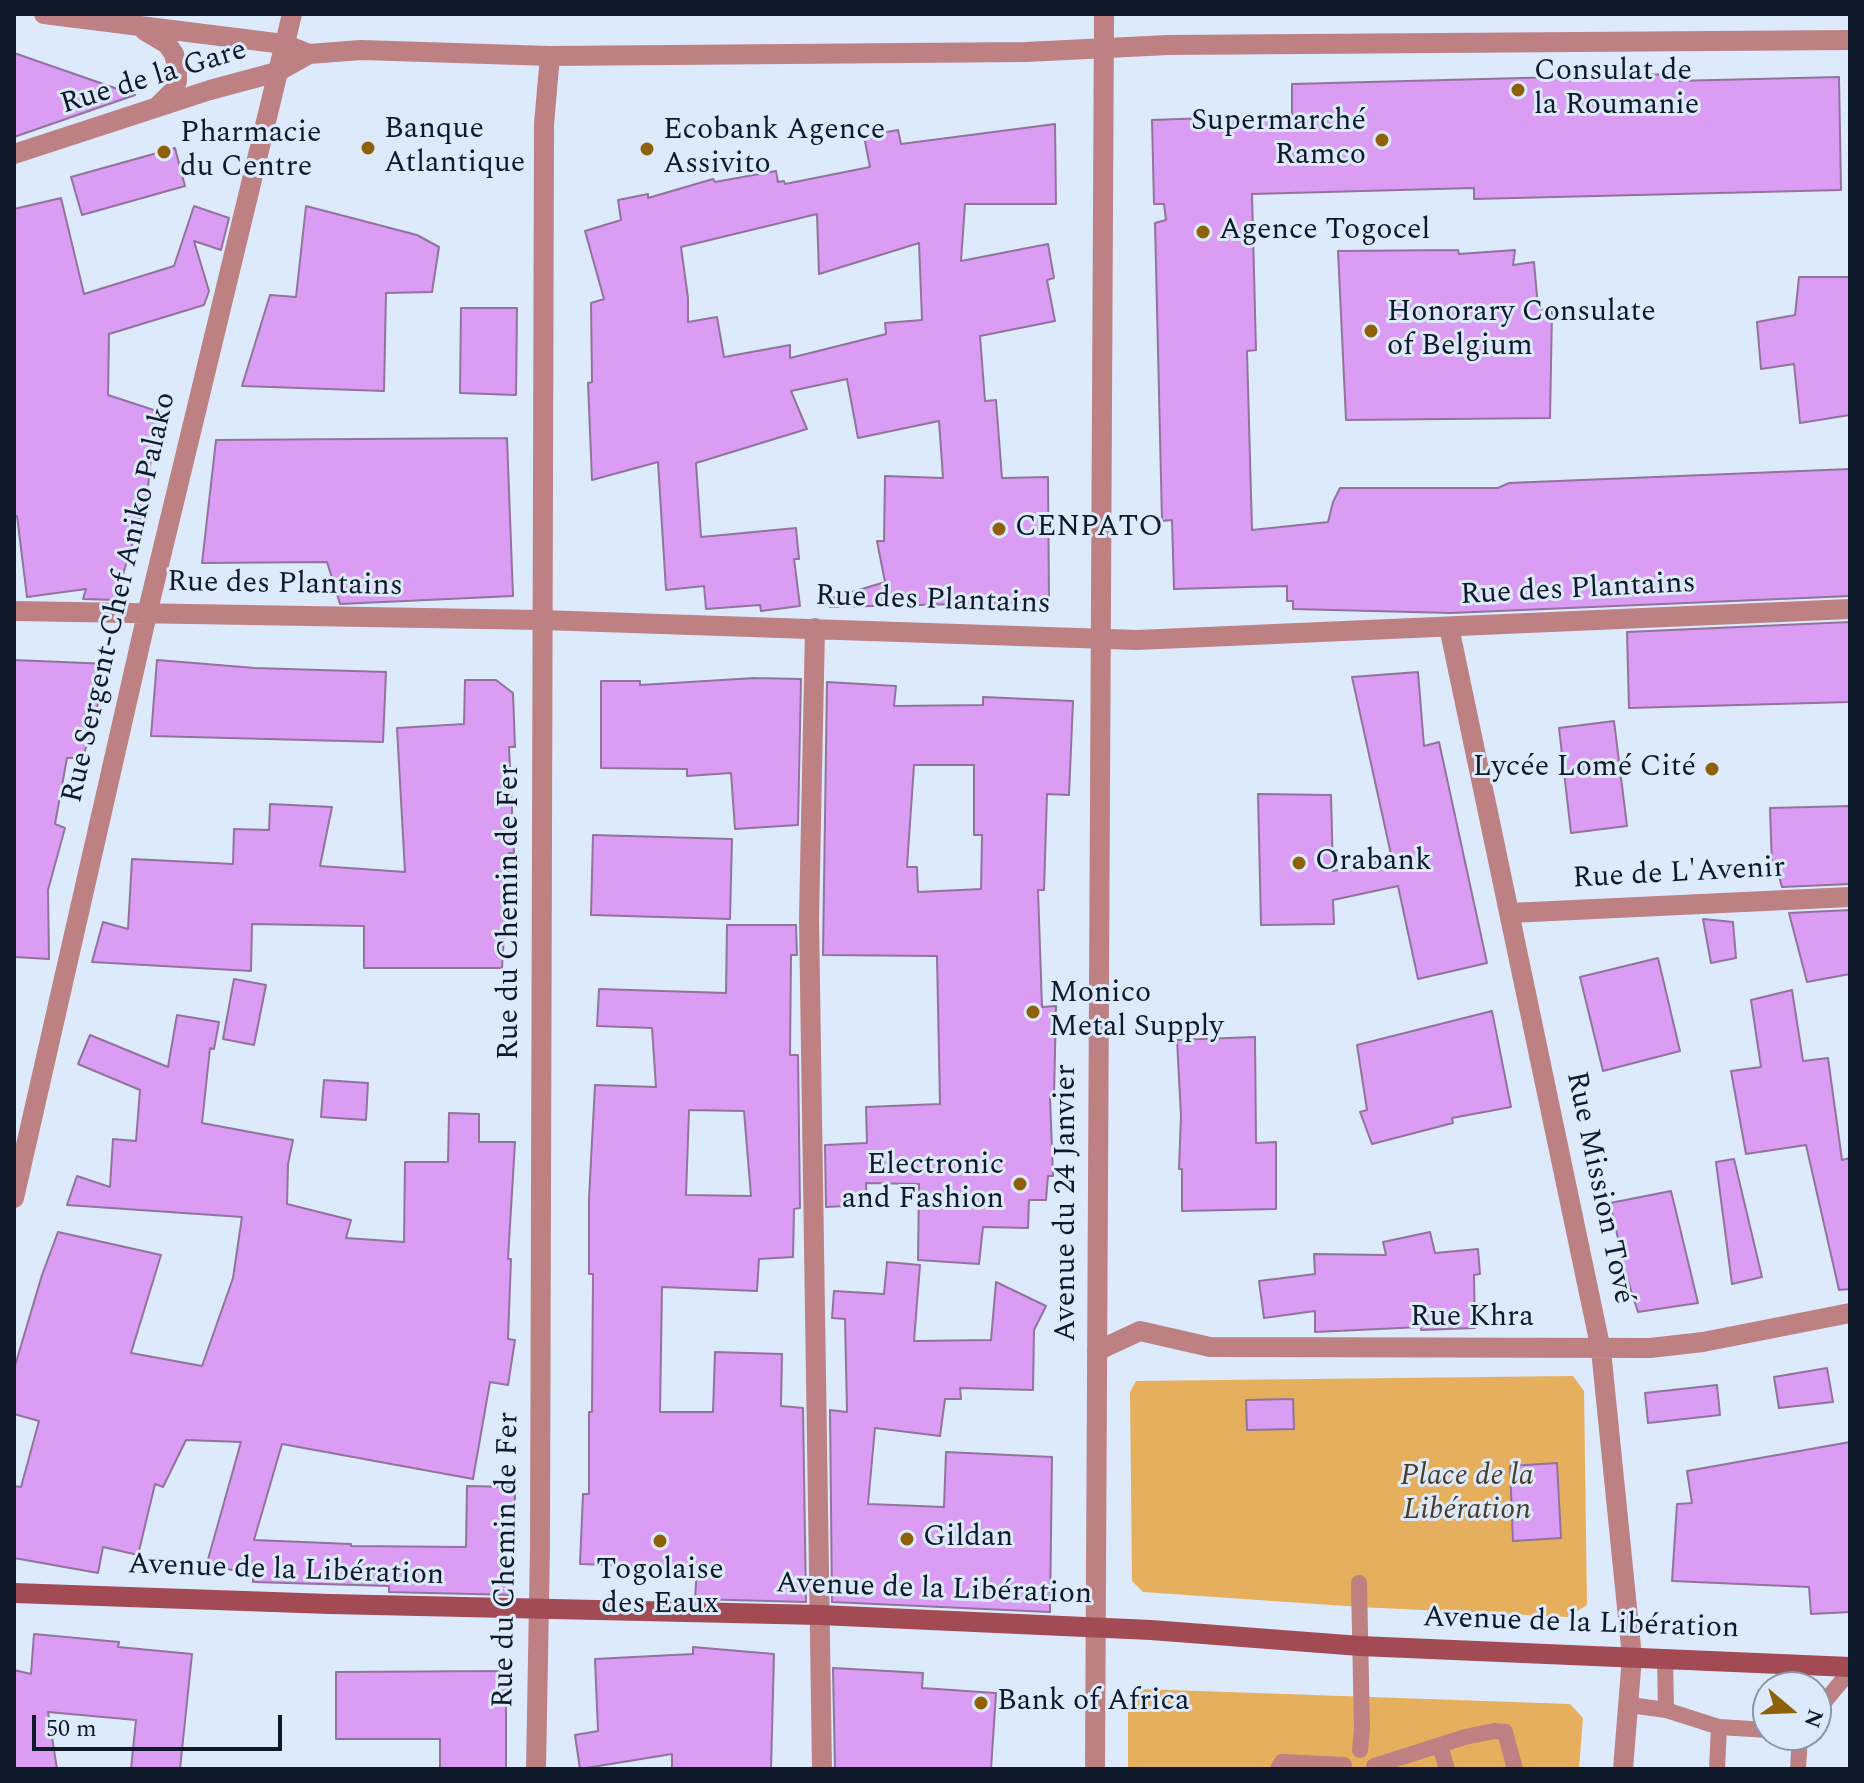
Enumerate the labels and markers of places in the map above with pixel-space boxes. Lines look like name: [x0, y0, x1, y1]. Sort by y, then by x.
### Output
place label: Consulat de la Roumanie: [1534, 55, 1699, 126]
marker: Consulat de la Roumanie: [1509, 81, 1527, 99]
place label: Supermarché Ramco: [1191, 105, 1366, 176]
place label: Banque Atlantique: [384, 113, 525, 184]
place label: Ecobank Agence Assivito: [663, 114, 885, 184]
place label: Pharmacie du Centre: [180, 117, 322, 188]
marker: Supermarché Ramco: [1373, 131, 1391, 149]
marker: Banque Atlantique: [359, 139, 377, 157]
marker: Ecobank Agence Assivito: [638, 140, 656, 158]
marker: Pharmacie du Centre: [155, 143, 173, 161]
place label: Agence Togocel: [1219, 214, 1430, 250]
marker: Agence Togocel: [1194, 223, 1212, 241]
place label: Honorary Consulate of Belgium: [1387, 296, 1656, 366]
marker: Honorary Consulate of Belgium: [1362, 322, 1380, 340]
place label: CENPATO: [1015, 511, 1163, 547]
marker: CENPATO: [990, 520, 1008, 538]
place label: Lycée Lomé Cité: [1473, 751, 1696, 787]
marker: Lycée Lomé Cité: [1703, 760, 1721, 778]
place label: Orabank: [1315, 845, 1432, 881]
marker: Orabank: [1290, 854, 1308, 872]
place label: Monico Metal Supply: [1049, 977, 1224, 1048]
marker: Monico Metal Supply: [1024, 1003, 1042, 1021]
place label: Electronic and Fashion: [842, 1149, 1004, 1220]
marker: Electronic and Fashion: [1011, 1175, 1029, 1193]
place label: Gildan: [923, 1521, 1013, 1557]
marker: Gildan: [898, 1530, 916, 1548]
marker: Togolaise des Eaux: [651, 1532, 669, 1550]
place label: Togolaise des Eaux: [596, 1554, 724, 1624]
place label: Bank of Africa: [997, 1685, 1190, 1721]
marker: Bank of Africa: [972, 1694, 990, 1712]

